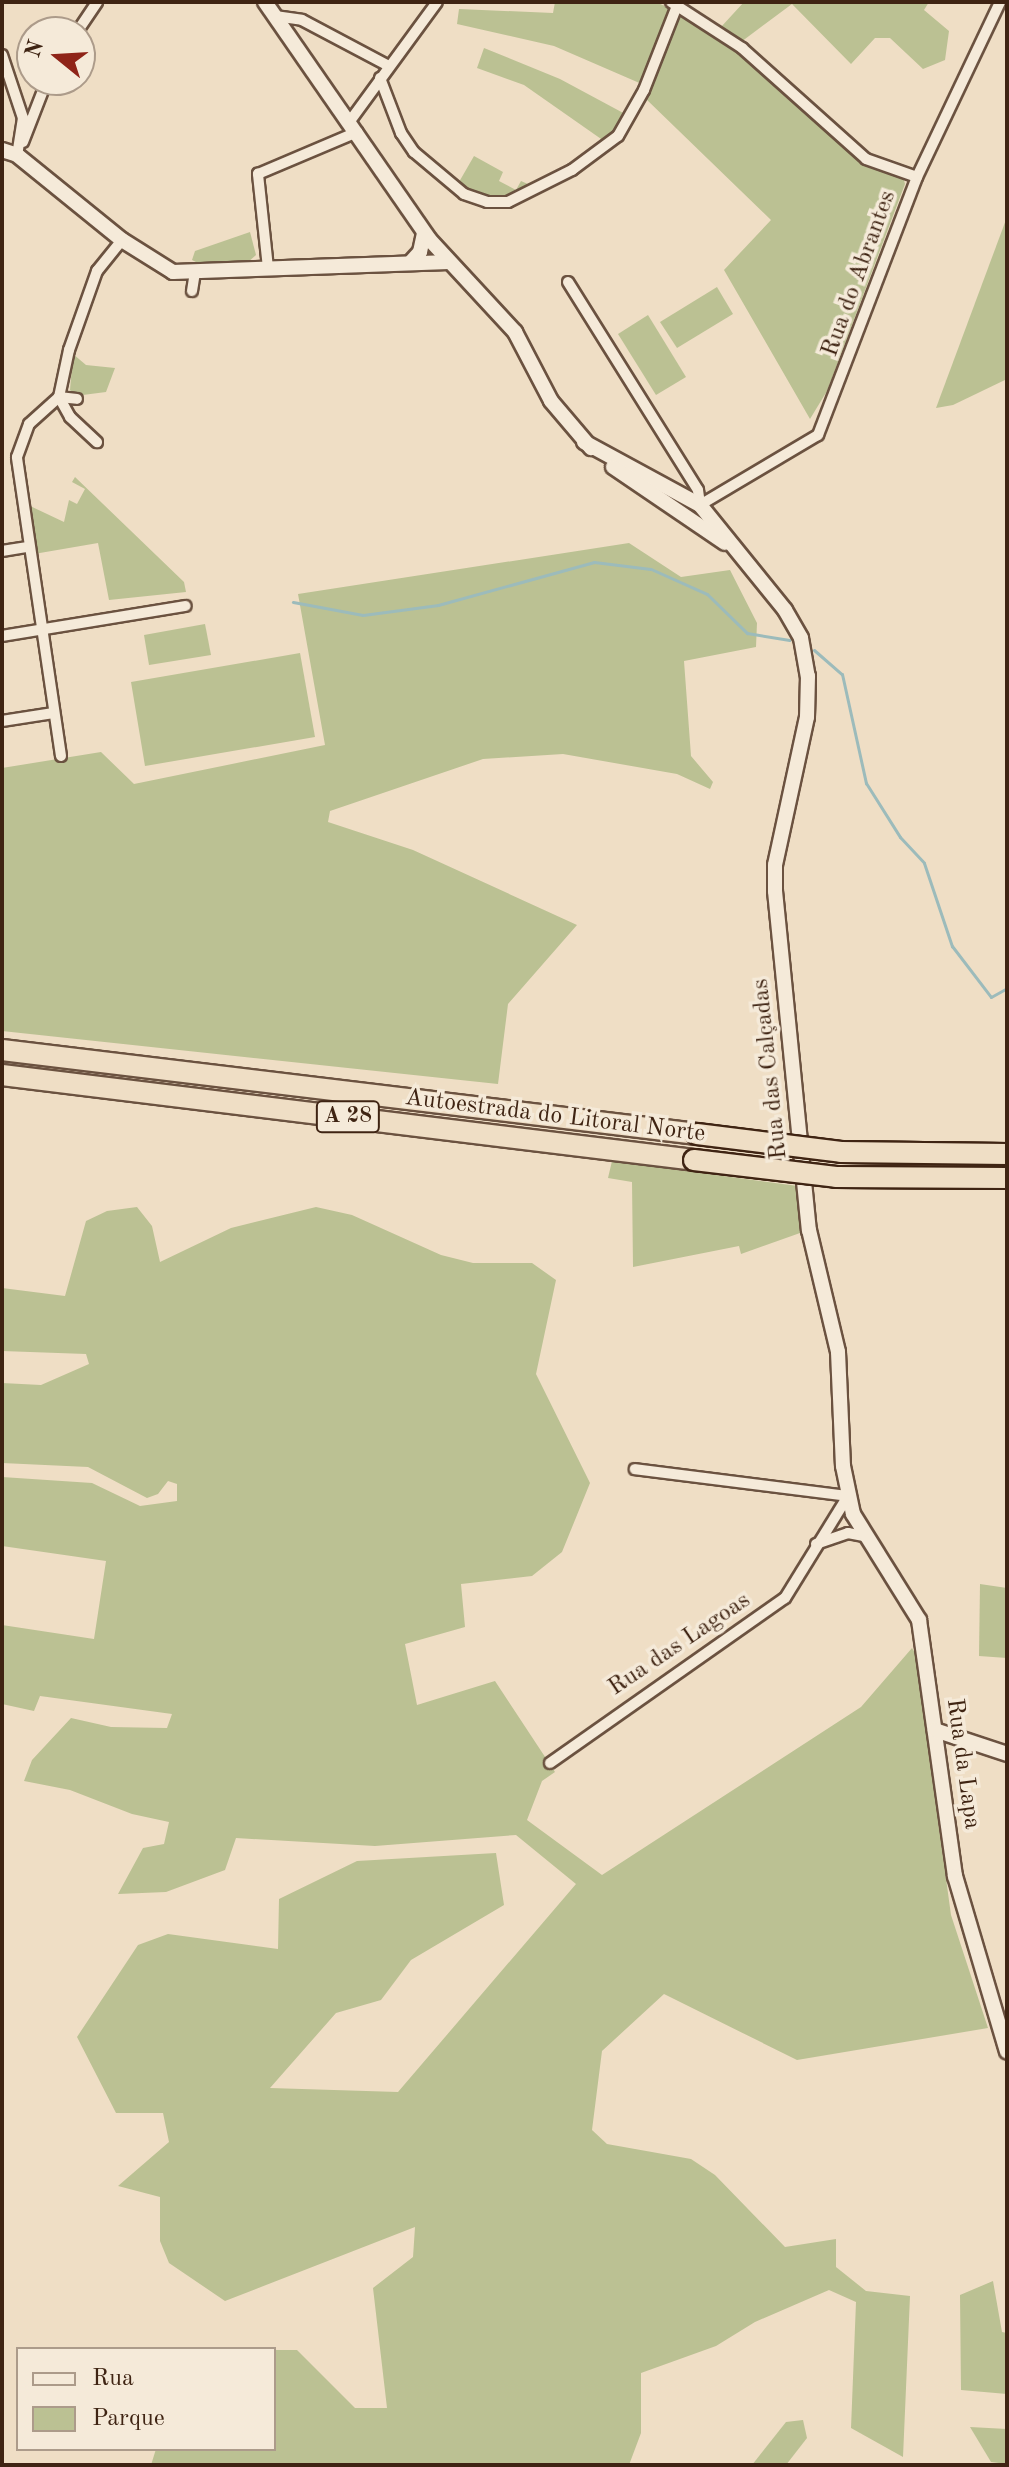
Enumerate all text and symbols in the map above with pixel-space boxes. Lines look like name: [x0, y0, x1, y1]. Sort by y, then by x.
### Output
north arrow: [16, 16, 96, 96]
text: N: [22, 38, 48, 61]
street label: Rua do Abrantes: [817, 187, 903, 361]
street label: Rua das Calçadas: [747, 977, 795, 1161]
street label: Autoestrada do Litoral Norte: [403, 1084, 707, 1150]
road number: A 28: [314, 1099, 382, 1135]
street label: Rua das Lagoas: [603, 1587, 757, 1703]
street label: Rua da Lapa: [939, 1697, 985, 1831]
legend: [16, 2347, 276, 2451]
text: Rua: [92, 2367, 134, 2391]
text: Parque: [92, 2407, 165, 2431]

